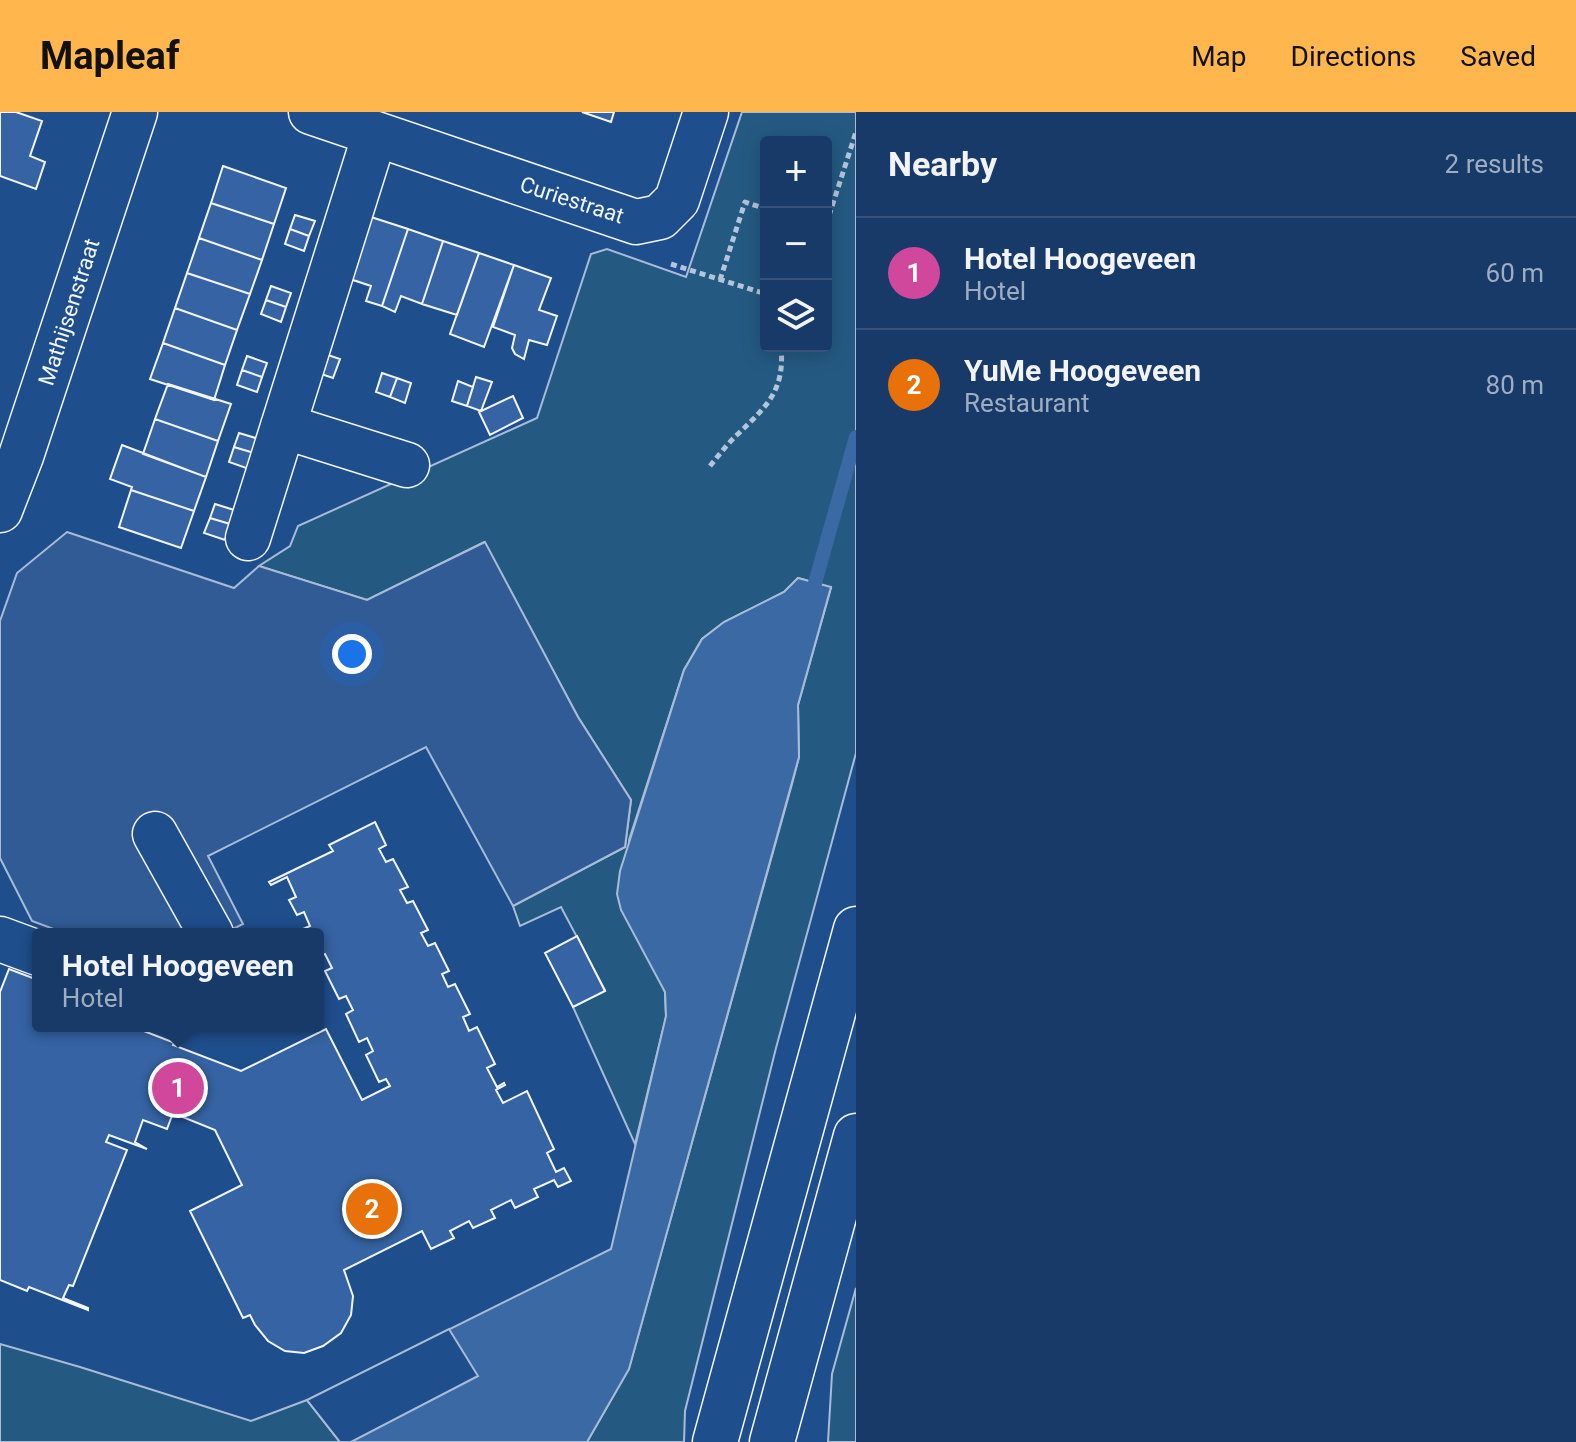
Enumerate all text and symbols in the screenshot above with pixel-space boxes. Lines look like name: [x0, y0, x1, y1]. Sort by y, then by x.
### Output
text: Mapleaf: [40, 34, 180, 78]
text: Map: [1191, 40, 1247, 73]
text: Directions: [1291, 40, 1416, 73]
text: Saved: [1460, 40, 1536, 73]
map controls: [760, 136, 832, 352]
button: +: [760, 136, 832, 208]
text: Nearby: [888, 144, 997, 184]
text: 2 results: [1445, 149, 1544, 179]
street label: Curiestraat: [517, 171, 627, 229]
button: −: [760, 208, 832, 280]
street label: Mathijsenstraat: [33, 235, 105, 389]
text: Hotel Hoogeveen: [964, 241, 1196, 276]
text: 1: [907, 258, 921, 288]
text: 60 m: [1486, 258, 1544, 288]
text: Hotel: [964, 276, 1026, 306]
button: layers: [760, 280, 832, 352]
text: YuMe Hoogeveen: [964, 353, 1201, 388]
text: 2: [907, 370, 921, 400]
text: 80 m: [1486, 370, 1544, 400]
text: Restaurant: [964, 388, 1090, 418]
your location: [332, 634, 372, 674]
popup: [32, 928, 324, 1032]
text: Hotel Hoogeveen: [62, 948, 294, 983]
text: Hotel: [62, 983, 124, 1013]
pin: 1: [152, 1058, 204, 1118]
pin: 2: [346, 1179, 398, 1239]

